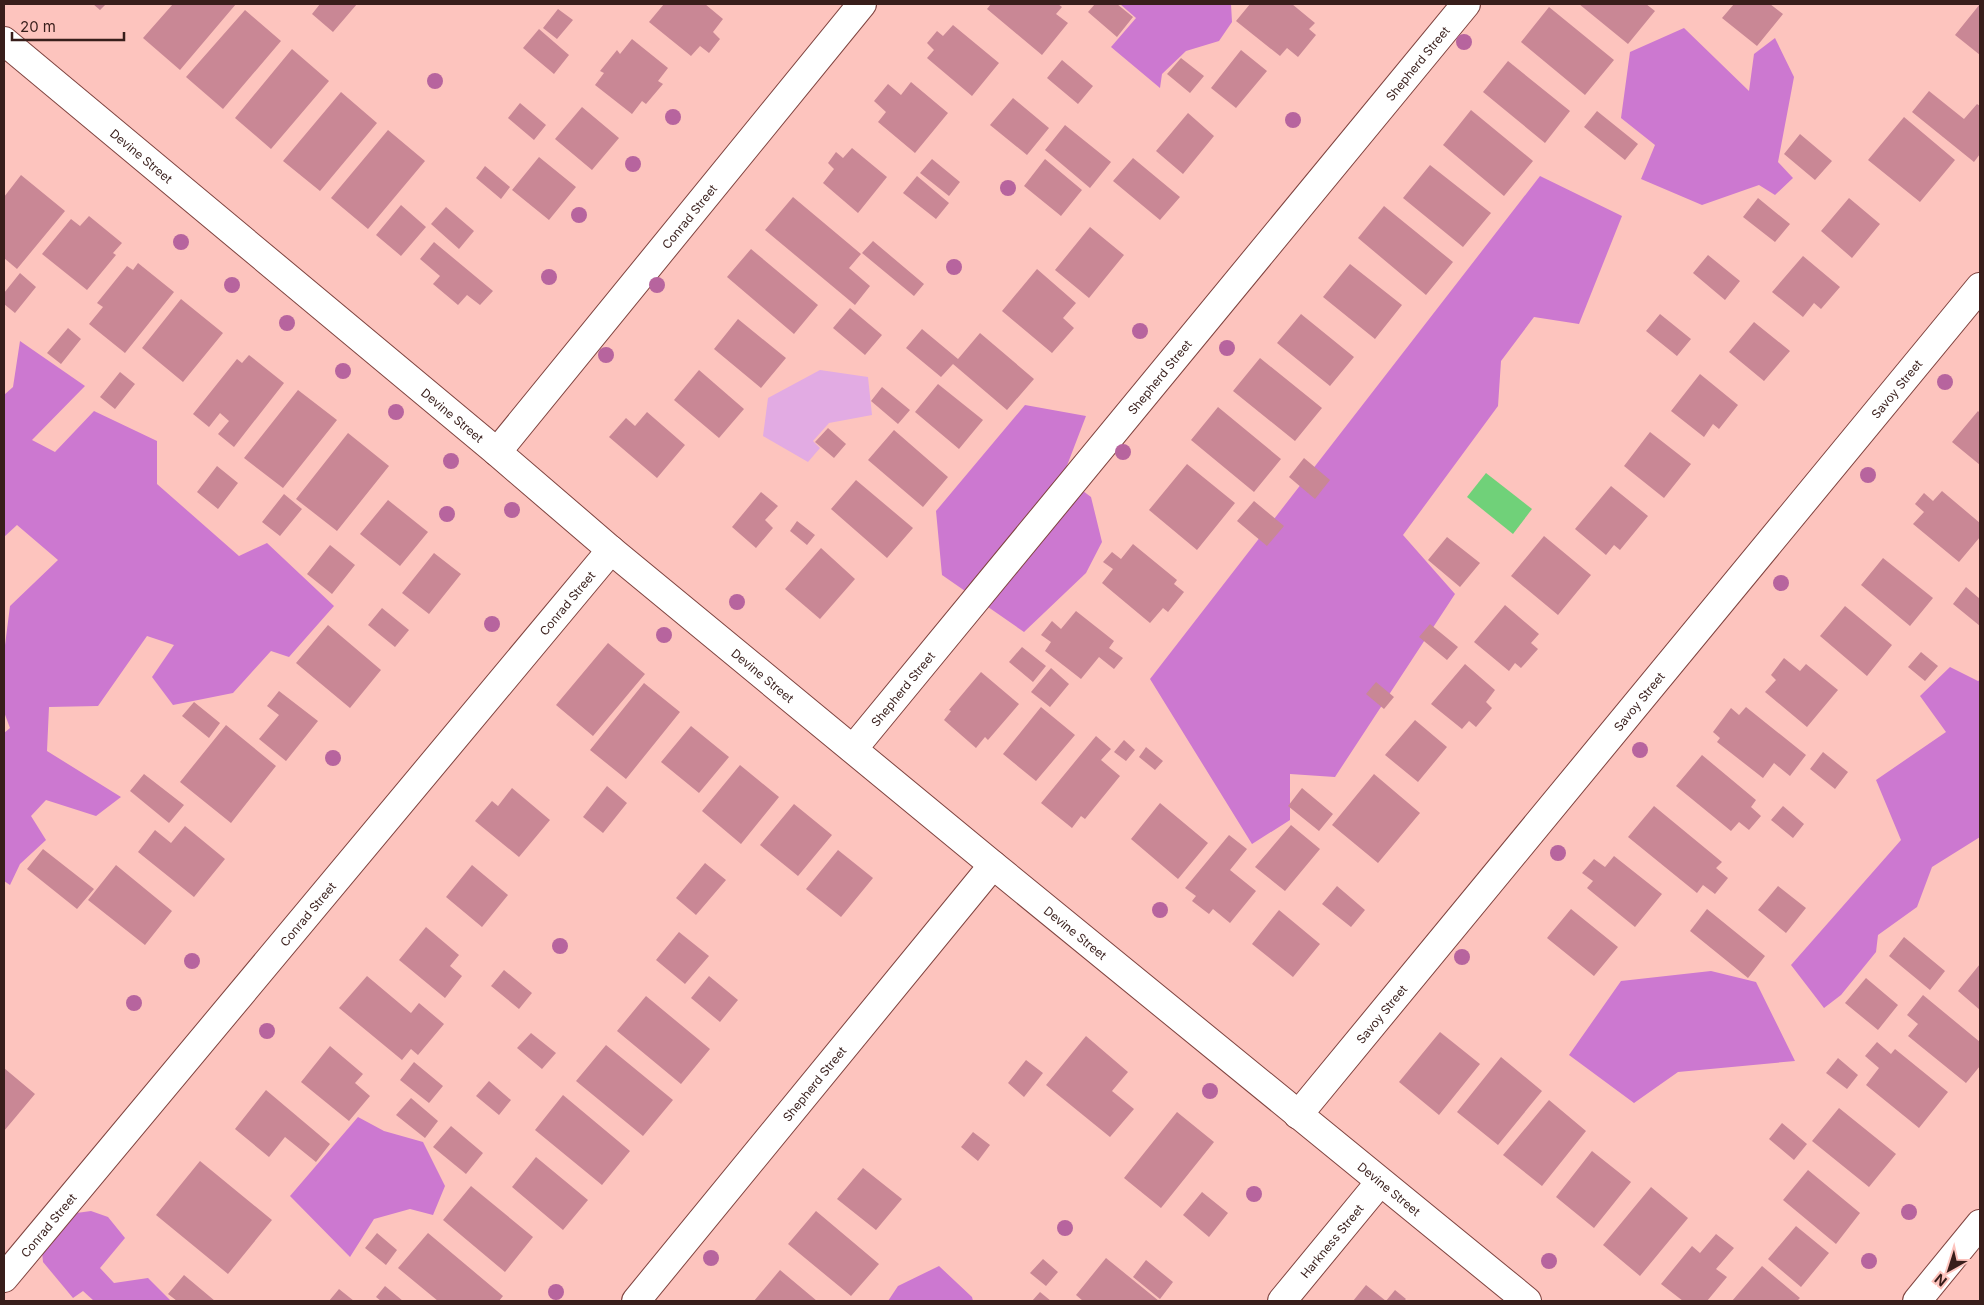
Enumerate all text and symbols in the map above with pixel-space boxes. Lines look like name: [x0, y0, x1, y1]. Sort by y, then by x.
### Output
scale bar: [12, 10, 125, 42]
text: 20 m: [20, 17, 56, 36]
street label: Shepherd Street: [1382, 23, 1452, 104]
street label: Devine Street: [107, 125, 176, 186]
street label: Conrad Street: [658, 181, 720, 252]
street label: Shepherd Street: [1124, 336, 1194, 417]
street label: Savoy Street: [1868, 356, 1925, 421]
street label: Devine Street: [418, 385, 487, 445]
street label: Conrad Street: [536, 568, 598, 638]
street label: Devine Street: [729, 645, 797, 705]
street label: Shepherd Street: [867, 648, 938, 729]
street label: Savoy Street: [1610, 669, 1667, 734]
street label: Conrad Street: [276, 879, 339, 949]
street label: Devine Street: [1041, 902, 1110, 963]
street label: Savoy Street: [1353, 981, 1410, 1046]
street label: Shepherd Street: [779, 1043, 849, 1124]
street label: Devine Street: [1355, 1159, 1424, 1219]
street label: Conrad Street: [17, 1190, 79, 1260]
street label: Harkness Street: [1297, 1201, 1366, 1281]
north arrow: [1924, 1245, 1974, 1295]
text: N: [1931, 1271, 1950, 1290]

